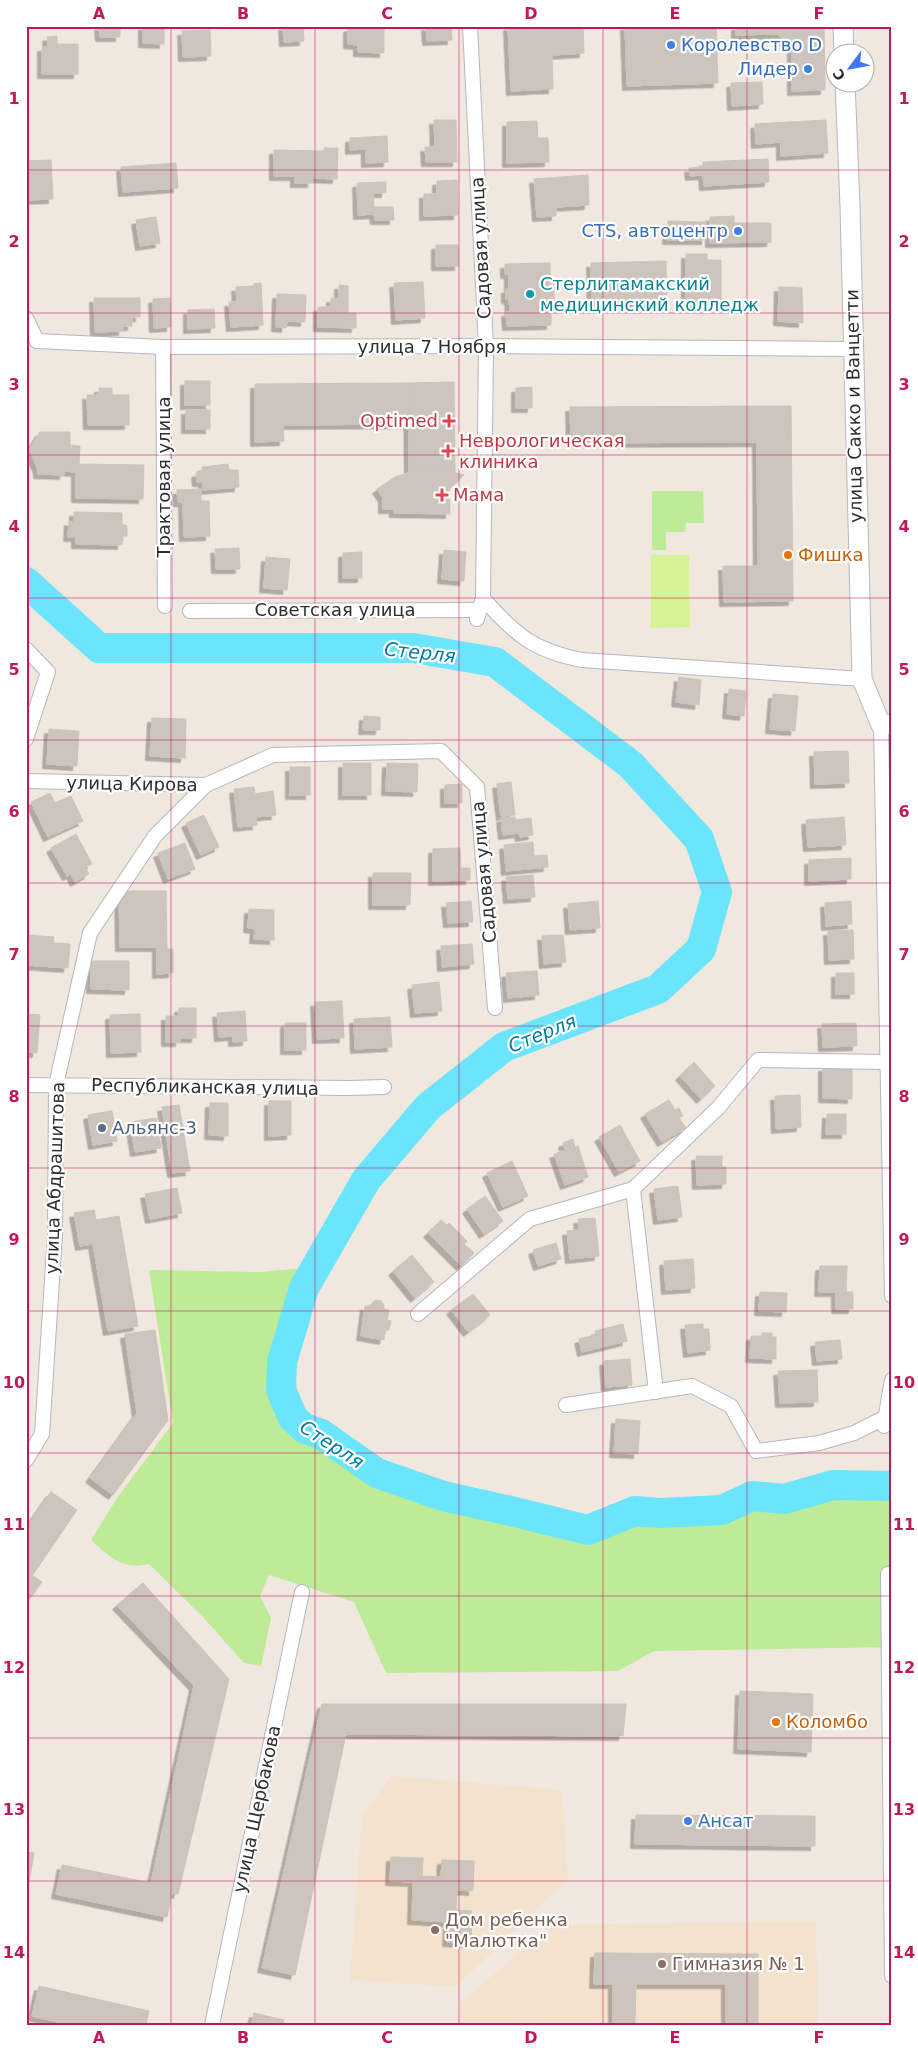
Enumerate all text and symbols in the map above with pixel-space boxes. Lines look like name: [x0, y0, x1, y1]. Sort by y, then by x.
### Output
text: A: [93, 4, 106, 23]
text: B: [237, 4, 249, 23]
text: C: [381, 4, 393, 23]
text: D: [524, 4, 538, 23]
text: E: [670, 4, 680, 23]
text: F: [814, 4, 824, 23]
place label: Королевство D: [681, 34, 822, 55]
marker: Королевство D: [665, 39, 677, 51]
north arrow: [826, 42, 876, 92]
place label: Лидер: [738, 58, 798, 79]
marker: Лидер: [802, 63, 814, 75]
text: С: [829, 66, 848, 83]
text: 1: [8, 89, 20, 108]
text: 1: [898, 89, 910, 108]
street label: Садовая улица: [466, 176, 495, 320]
place label: СTS, автоцентр: [581, 220, 728, 241]
marker: СTS, автоцентр: [732, 225, 744, 237]
text: 2: [8, 232, 20, 251]
text: 2: [898, 232, 910, 251]
place label: Стерлитамакский медицинский колледж: [540, 273, 759, 315]
marker: Стерлитамакский медицинский колледж: [524, 288, 536, 300]
street label: улица Сакко и Ванцетти: [841, 289, 866, 523]
street label: улица 7 Ноября: [358, 336, 506, 357]
text: 3: [8, 375, 20, 394]
text: 3: [898, 375, 910, 394]
street label: Трактовая улица: [153, 396, 174, 559]
place label: Optimed: [360, 410, 438, 431]
marker: Optimed: [442, 414, 456, 428]
place label: Неврологическая клиника: [459, 430, 625, 472]
marker: Неврологическая клиника: [441, 444, 455, 458]
place label: Мама: [453, 484, 504, 505]
marker: Мама: [435, 488, 449, 502]
text: 4: [8, 517, 20, 536]
text: 4: [898, 517, 910, 536]
place label: Фишка: [798, 544, 864, 565]
marker: Фишка: [782, 549, 794, 561]
street label: Советская улица: [254, 599, 416, 620]
water label: Стерля: [383, 637, 457, 667]
text: 5: [8, 660, 20, 679]
text: 5: [898, 660, 910, 679]
street label: улица Кирова: [66, 772, 198, 795]
street label: Садовая улица: [467, 800, 500, 944]
text: 6: [8, 802, 20, 821]
text: 6: [898, 802, 910, 821]
text: 7: [8, 945, 20, 964]
text: 7: [898, 945, 910, 964]
water label: Стерля: [505, 1009, 579, 1057]
street label: Республиканская улица: [91, 1074, 319, 1099]
street label: улица Абдрашитова: [41, 1081, 68, 1275]
text: 8: [8, 1087, 20, 1106]
text: 8: [898, 1087, 910, 1106]
place label: Альянс-3: [112, 1117, 197, 1138]
marker: Альянс-3: [96, 1122, 108, 1134]
text: 9: [8, 1230, 20, 1249]
text: 9: [898, 1230, 910, 1249]
text: 10: [3, 1373, 25, 1392]
text: 10: [893, 1373, 915, 1392]
water label: Стерля: [296, 1415, 368, 1473]
text: 11: [3, 1515, 25, 1534]
text: 11: [893, 1515, 915, 1534]
text: 12: [3, 1658, 25, 1677]
text: 12: [893, 1658, 915, 1677]
place label: Коломбо: [786, 1711, 868, 1732]
marker: Коломбо: [770, 1716, 782, 1728]
street label: улица Щербакова: [228, 1723, 285, 1895]
text: 13: [3, 1800, 25, 1819]
text: 13: [893, 1800, 915, 1819]
place label: Ансат: [698, 1810, 754, 1831]
marker: Ансат: [682, 1815, 694, 1827]
place label: Дом ребенка "Малютка": [445, 1909, 568, 1951]
marker: Дом ребенка "Малютка": [429, 1924, 441, 1936]
text: 14: [3, 1943, 25, 1962]
text: 14: [893, 1943, 915, 1962]
place label: Гимназия № 1: [672, 1953, 805, 1974]
marker: Гимназия № 1: [656, 1958, 668, 1970]
text: A: [93, 2028, 106, 2047]
text: B: [237, 2028, 249, 2047]
text: C: [381, 2028, 393, 2047]
text: D: [524, 2028, 538, 2047]
text: E: [670, 2028, 680, 2047]
text: F: [814, 2028, 824, 2047]

